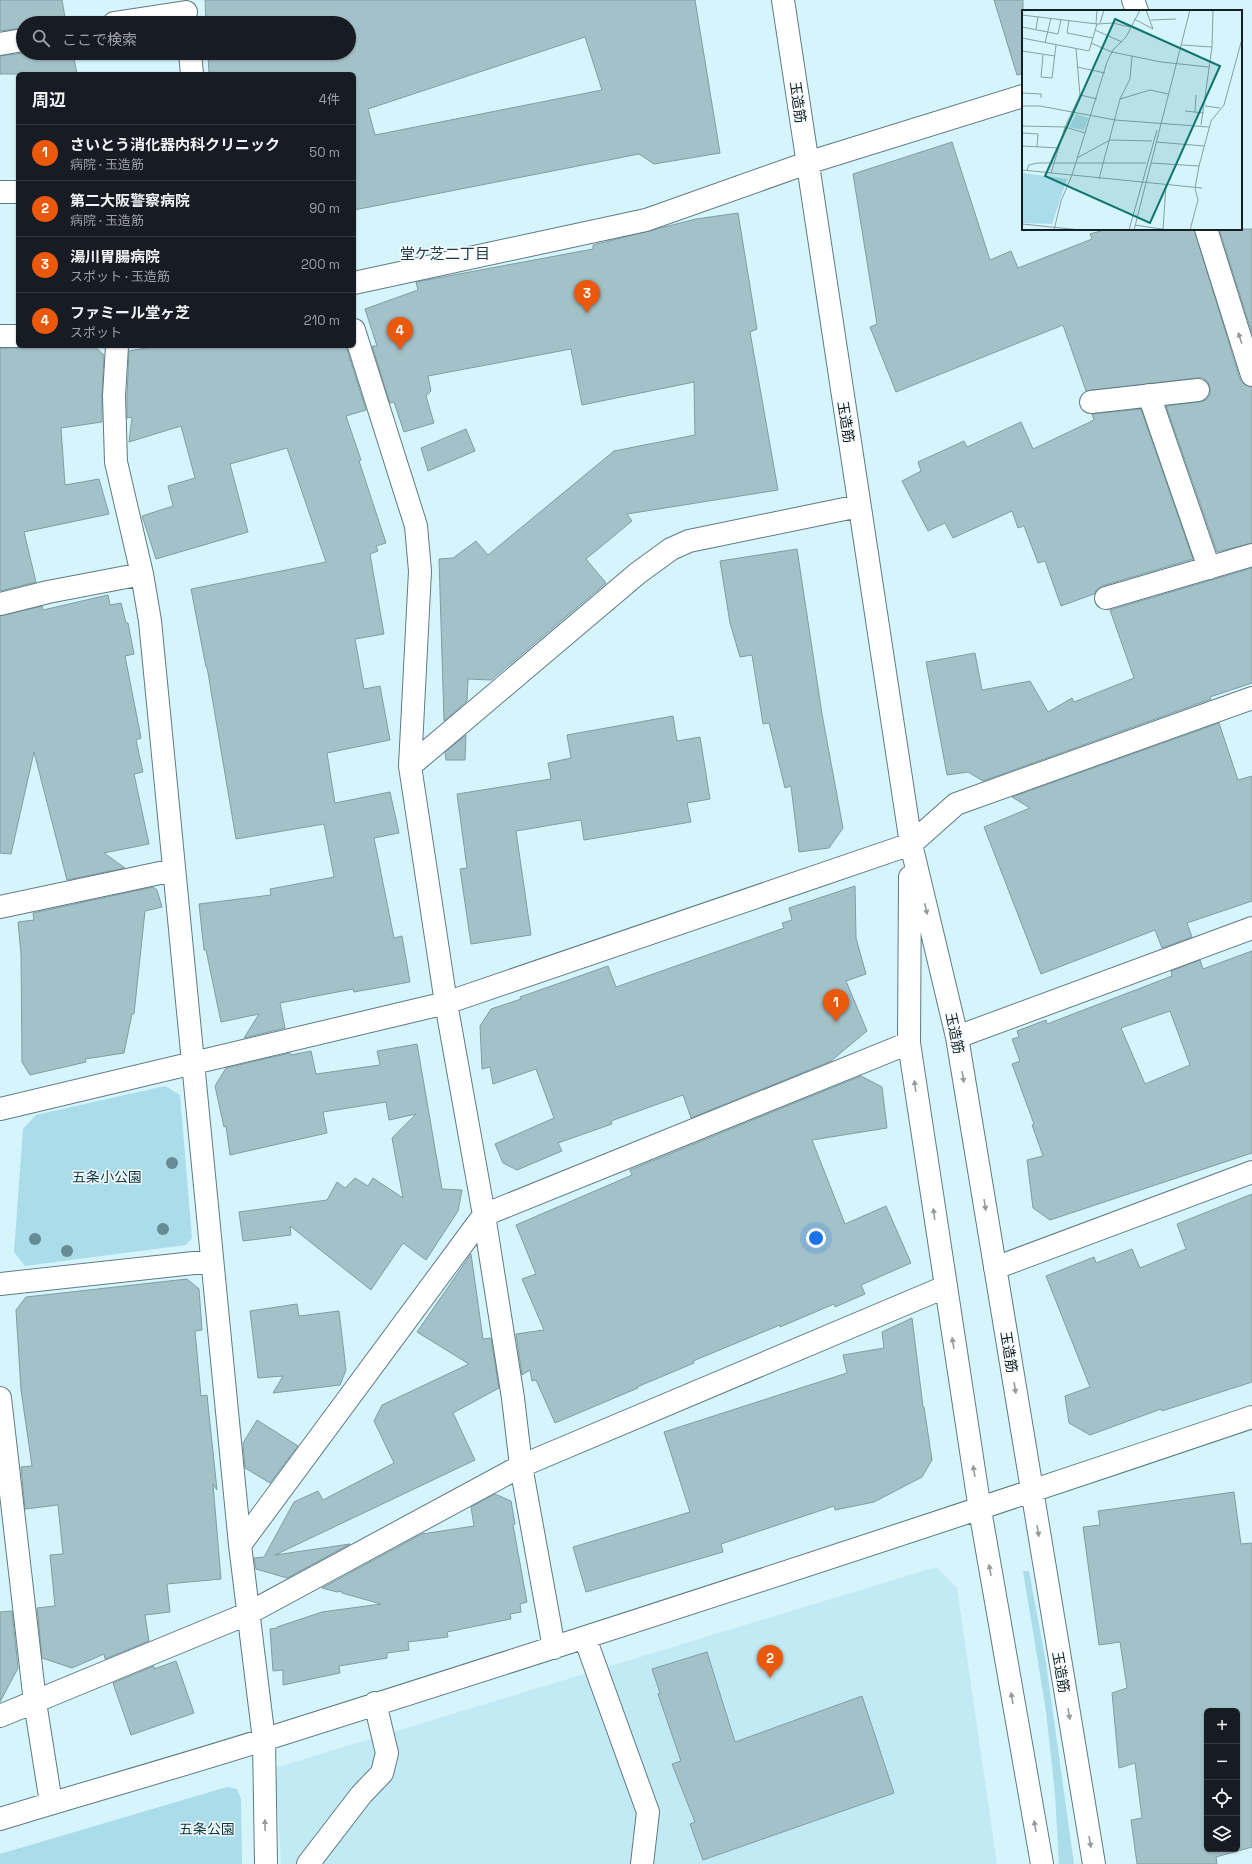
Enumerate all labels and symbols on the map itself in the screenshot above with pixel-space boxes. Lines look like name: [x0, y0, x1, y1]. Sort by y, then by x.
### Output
inset map: [1022, 10, 1242, 230]
street label: 玉造筋: [786, 80, 810, 124]
district label: 堂ケ芝二丁目: [400, 244, 490, 263]
pin: 3: [574, 280, 600, 313]
pin: 4: [387, 317, 413, 350]
one-way arrow: [1237, 332, 1243, 344]
street label: 玉造筋: [834, 400, 858, 444]
one-way arrow: [924, 903, 930, 915]
pin: 1: [823, 989, 849, 1022]
street label: 玉造筋: [942, 1011, 968, 1055]
one-way arrow: [961, 1071, 967, 1083]
one-way arrow: [912, 1080, 918, 1092]
park label: 五条小公園: [72, 1168, 142, 1186]
one-way arrow: [982, 1199, 988, 1211]
one-way arrow: [931, 1208, 937, 1220]
your location: [806, 1228, 826, 1248]
street label: 玉造筋: [997, 1330, 1021, 1374]
one-way arrow: [950, 1337, 956, 1349]
one-way arrow: [1012, 1382, 1018, 1395]
one-way arrow: [971, 1465, 977, 1477]
one-way arrow: [1035, 1524, 1041, 1537]
one-way arrow: [986, 1563, 992, 1576]
pin: 2: [757, 1645, 783, 1678]
street label: 玉造筋: [1048, 1650, 1074, 1694]
one-way arrow: [1009, 1691, 1015, 1704]
one-way arrow: [1066, 1708, 1072, 1720]
one-way arrow: [262, 1818, 268, 1831]
one-way arrow: [1032, 1819, 1038, 1832]
park label: 五条公園: [179, 1820, 235, 1838]
one-way arrow: [1087, 1836, 1093, 1848]

